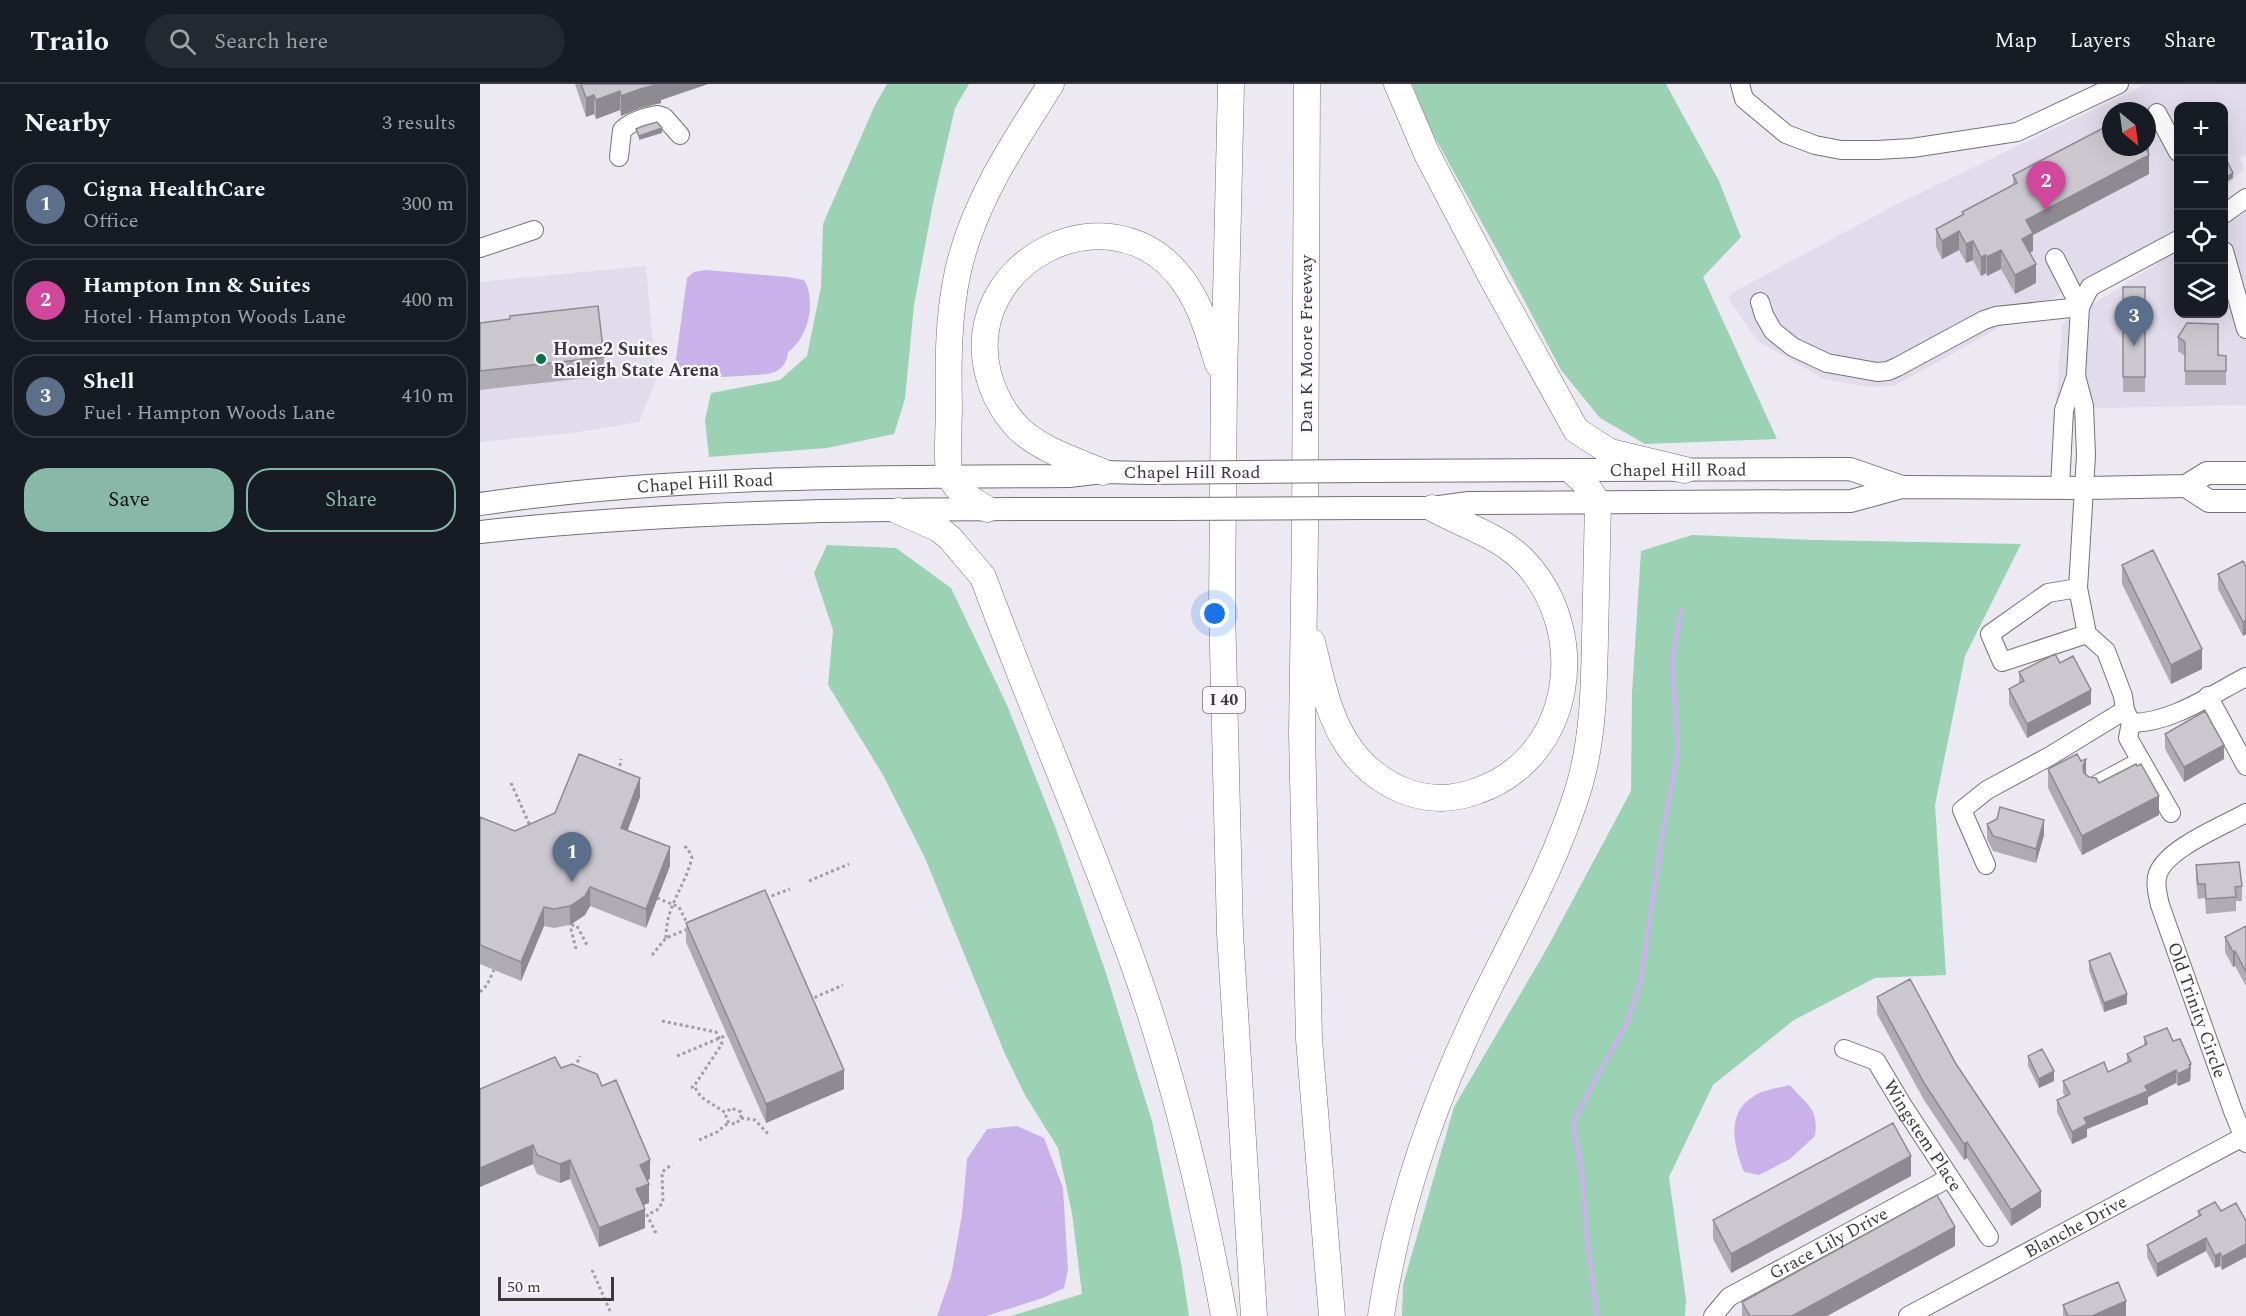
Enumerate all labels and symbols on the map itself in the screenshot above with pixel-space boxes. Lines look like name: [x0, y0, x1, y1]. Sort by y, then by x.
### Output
north arrow: [2102, 102, 2156, 156]
pin: 2: [2026, 162, 2066, 211]
street label: Dan K Moore Freeway: [1293, 253, 1320, 433]
pin: 3: [2114, 296, 2154, 346]
place label: Home2 Suites Raleigh State Arena: [553, 336, 720, 384]
marker: Home2 Suites Raleigh State Arena: [534, 352, 548, 366]
street label: Chapel Hill Road: [1609, 456, 1747, 483]
street label: Chapel Hill Road: [1124, 459, 1260, 486]
street label: Chapel Hill Road: [636, 466, 774, 500]
your location: [1200, 599, 1229, 628]
road number: I 40: [1203, 687, 1245, 713]
pin: 1: [552, 832, 592, 882]
street label: Old Trinity Circle: [2161, 938, 2234, 1082]
street label: Wingstem Place: [1876, 1074, 1969, 1197]
street label: Blanche Drive: [2020, 1188, 2132, 1265]
street label: Grace Lily Drive: [1764, 1200, 1893, 1286]
scale bar: [498, 1274, 614, 1302]

